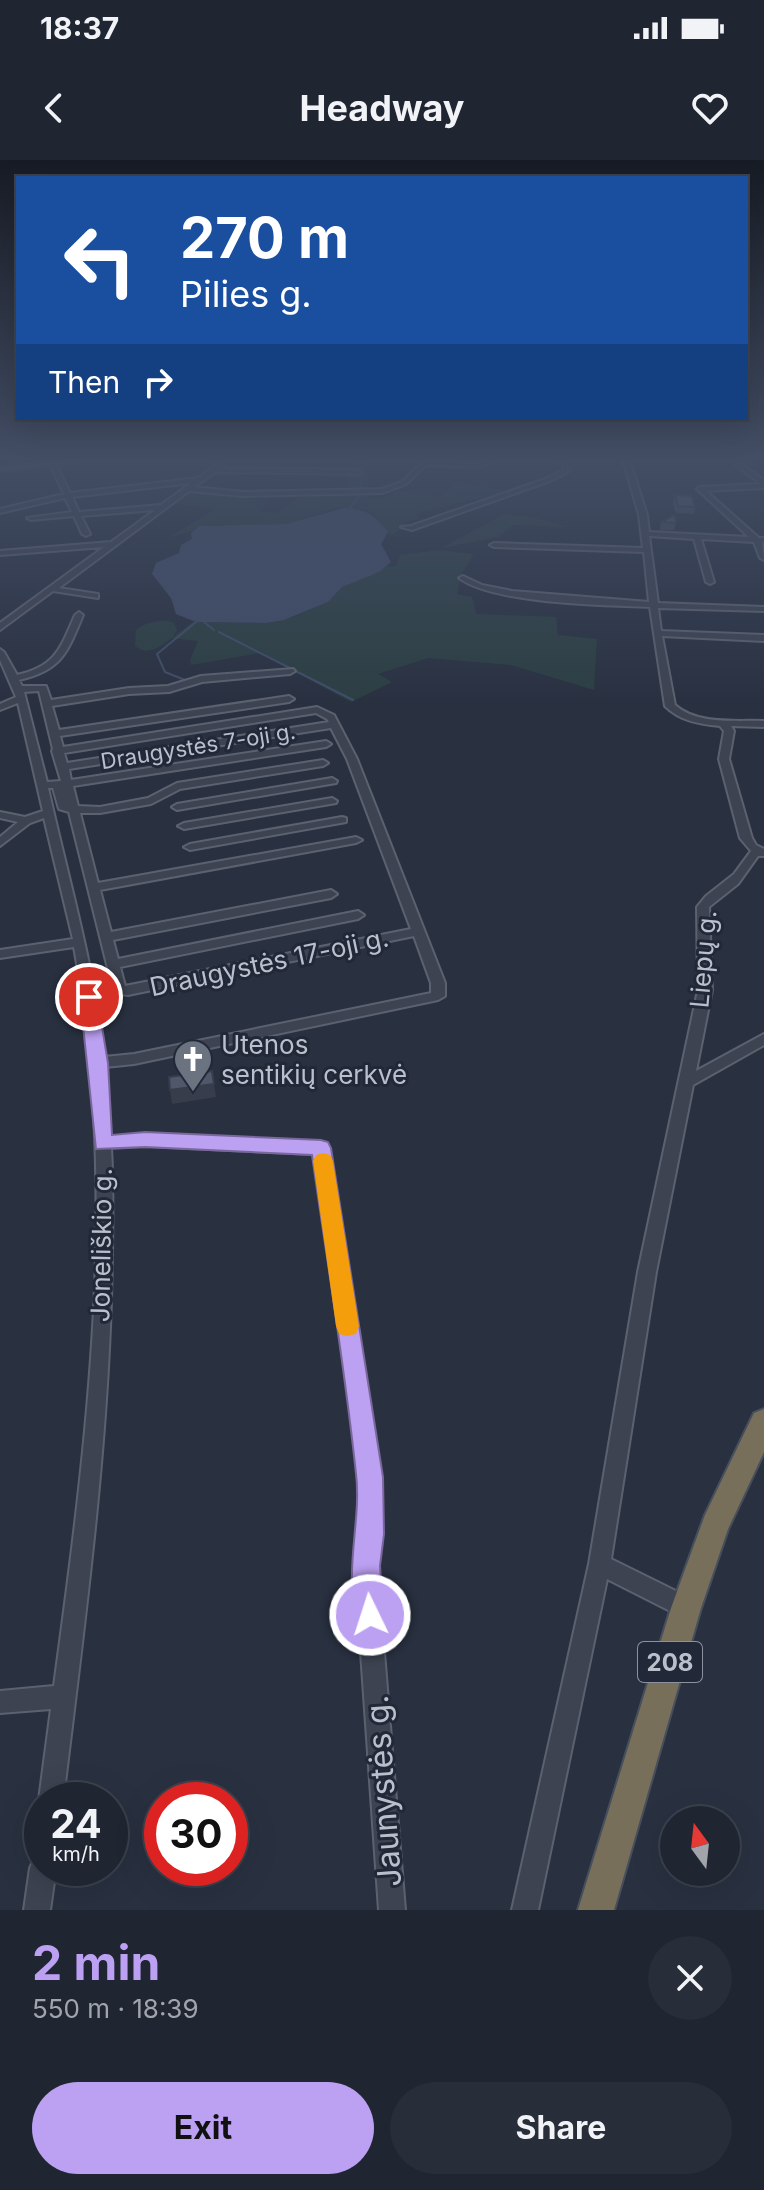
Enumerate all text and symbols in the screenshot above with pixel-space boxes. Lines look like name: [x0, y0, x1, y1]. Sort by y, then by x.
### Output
text: 18:37: [40, 10, 119, 46]
icon: back: [32, 86, 76, 130]
text: Headway: [300, 86, 464, 130]
icon: heart: [688, 86, 732, 130]
text: 270 m: [180, 204, 349, 272]
icon: left: [48, 208, 152, 312]
text: Pilies g.: [180, 272, 312, 316]
icon: right: [136, 360, 180, 404]
text: Then: [48, 364, 120, 400]
street label: Draugystės 7-oji g.: [99, 718, 297, 774]
street label: Liepų g.: [683, 909, 723, 1009]
street label: Draugystės 17-oji g.: [147, 922, 391, 1002]
pin: [55, 963, 123, 1031]
icon: arrive: [67, 975, 111, 1019]
place label: Utenos sentikių cerkvė: [221, 1029, 407, 1090]
church icon: Utenos sentikių cerkvė: [172, 1038, 214, 1093]
street label: Joneliškio g.: [84, 1168, 118, 1322]
position arrow: [328, 1573, 412, 1657]
road number: 208: [638, 1642, 702, 1682]
street label: Jaunystės g.: [357, 1694, 409, 1888]
speed limit sign: 30: [144, 1782, 248, 1886]
text: 24: [50, 1799, 102, 1848]
north arrow: [660, 1806, 740, 1886]
map controls: [660, 1806, 740, 1886]
text: km/h: [52, 1842, 100, 1866]
text: 2 min: [32, 1933, 160, 1992]
button: close: [648, 1936, 732, 2020]
text: 550 m · 18:39: [32, 1993, 199, 2024]
button: Exit: [32, 2082, 374, 2174]
button: Share: [390, 2082, 732, 2174]

